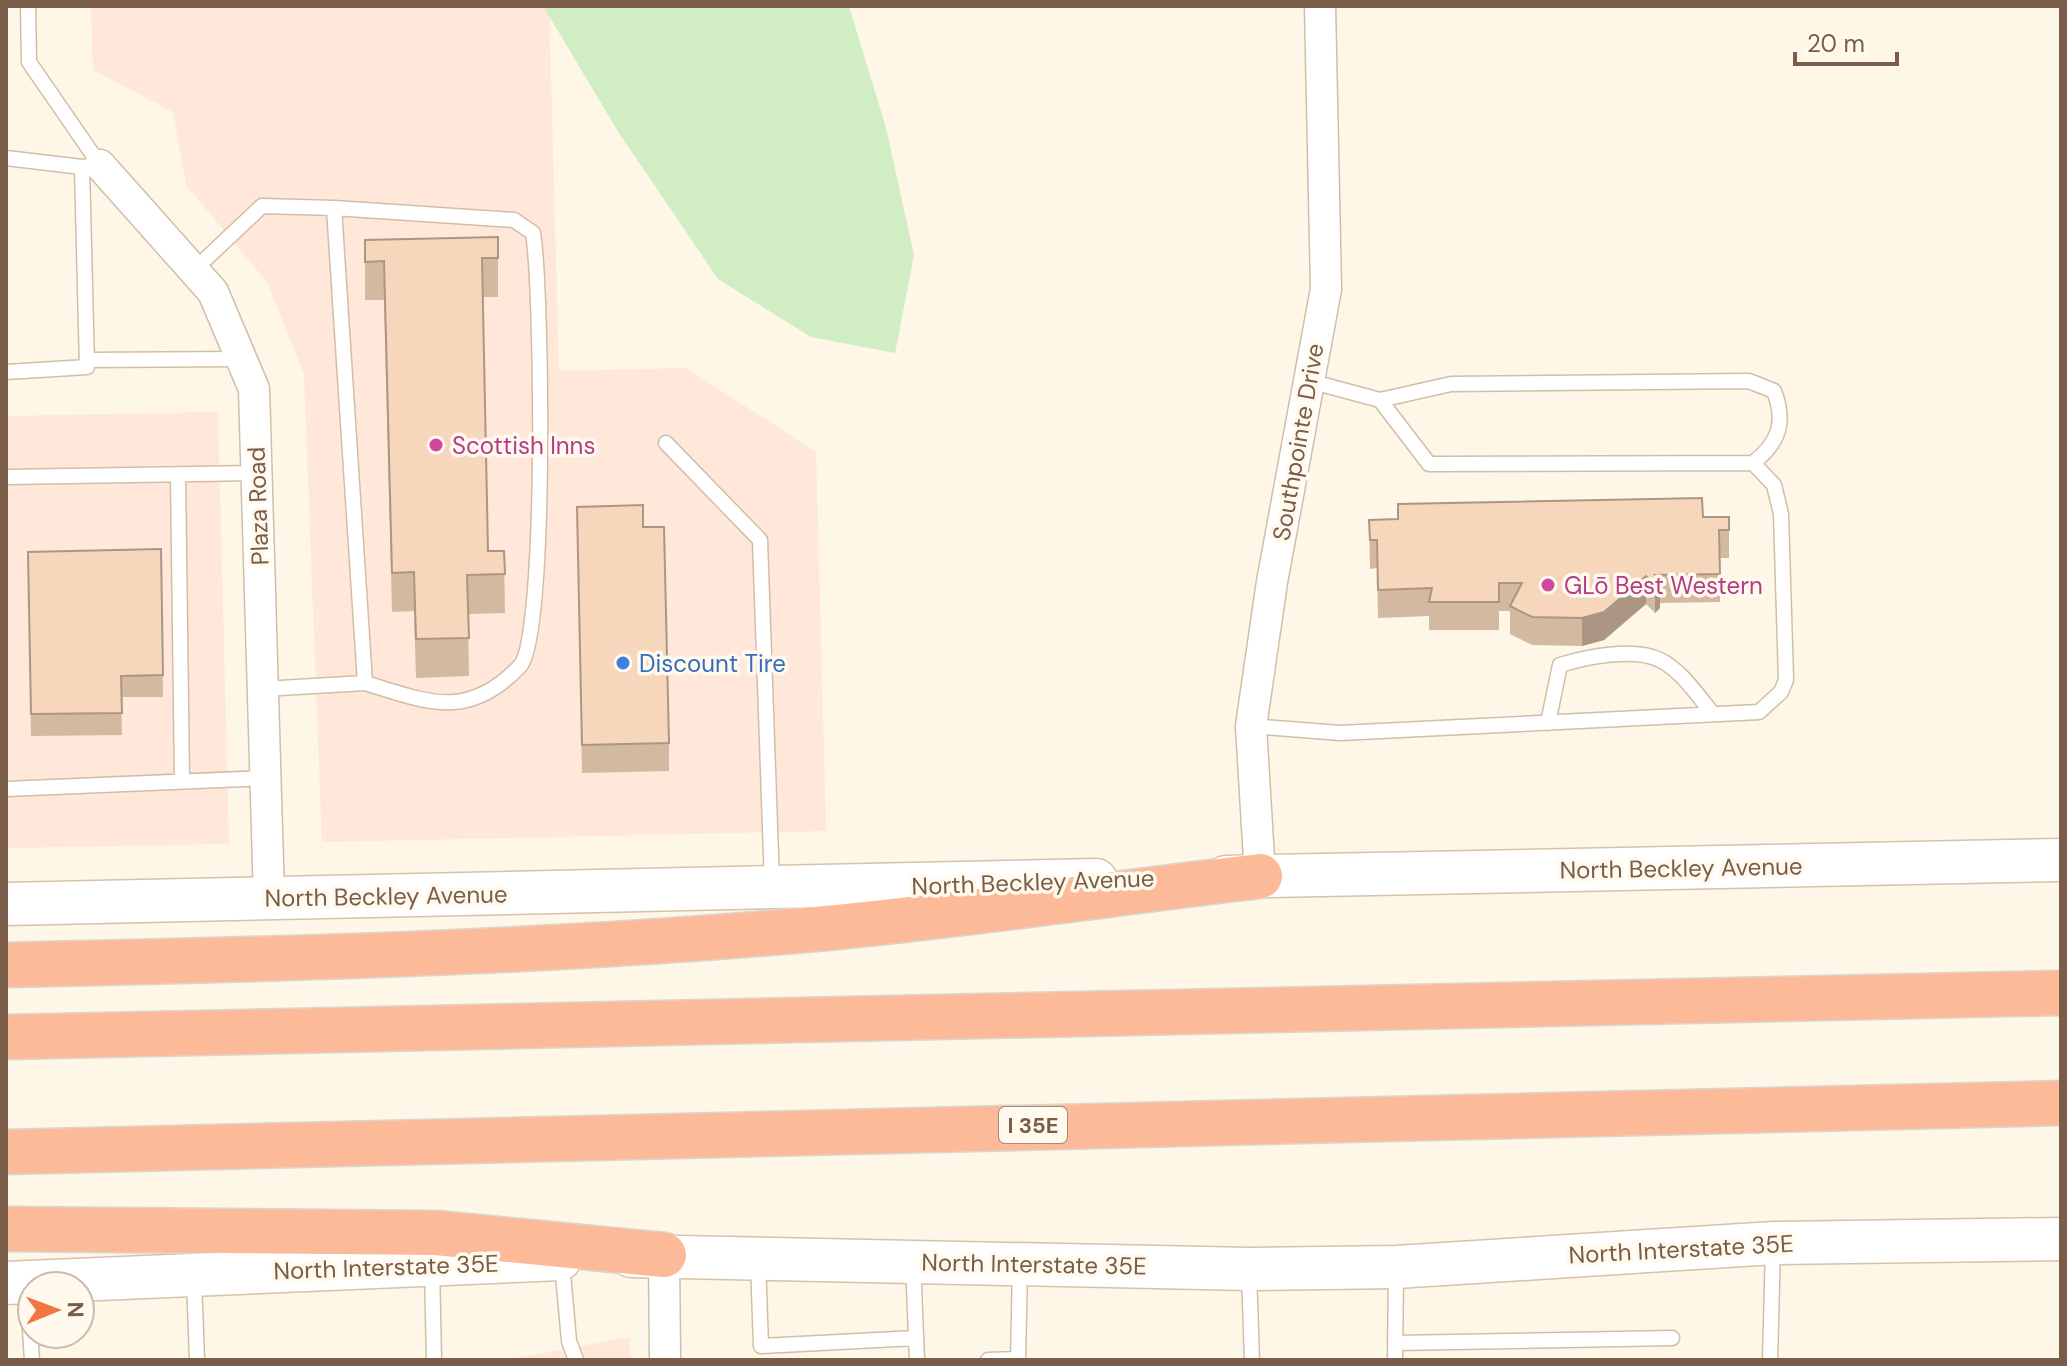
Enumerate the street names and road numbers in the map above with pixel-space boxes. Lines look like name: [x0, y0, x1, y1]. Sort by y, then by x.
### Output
street label: Southpointe Drive: [1265, 341, 1331, 543]
street label: Plaza Road: [240, 446, 276, 566]
street label: North Beckley Avenue: [1559, 850, 1803, 886]
street label: North Beckley Avenue: [911, 862, 1155, 902]
street label: North Beckley Avenue: [264, 878, 508, 914]
road number: I 35E: [999, 1107, 1067, 1143]
street label: North Interstate 35E: [1568, 1228, 1794, 1270]
street label: North Interstate 35E: [921, 1247, 1147, 1281]
street label: North Interstate 35E: [273, 1248, 499, 1286]

